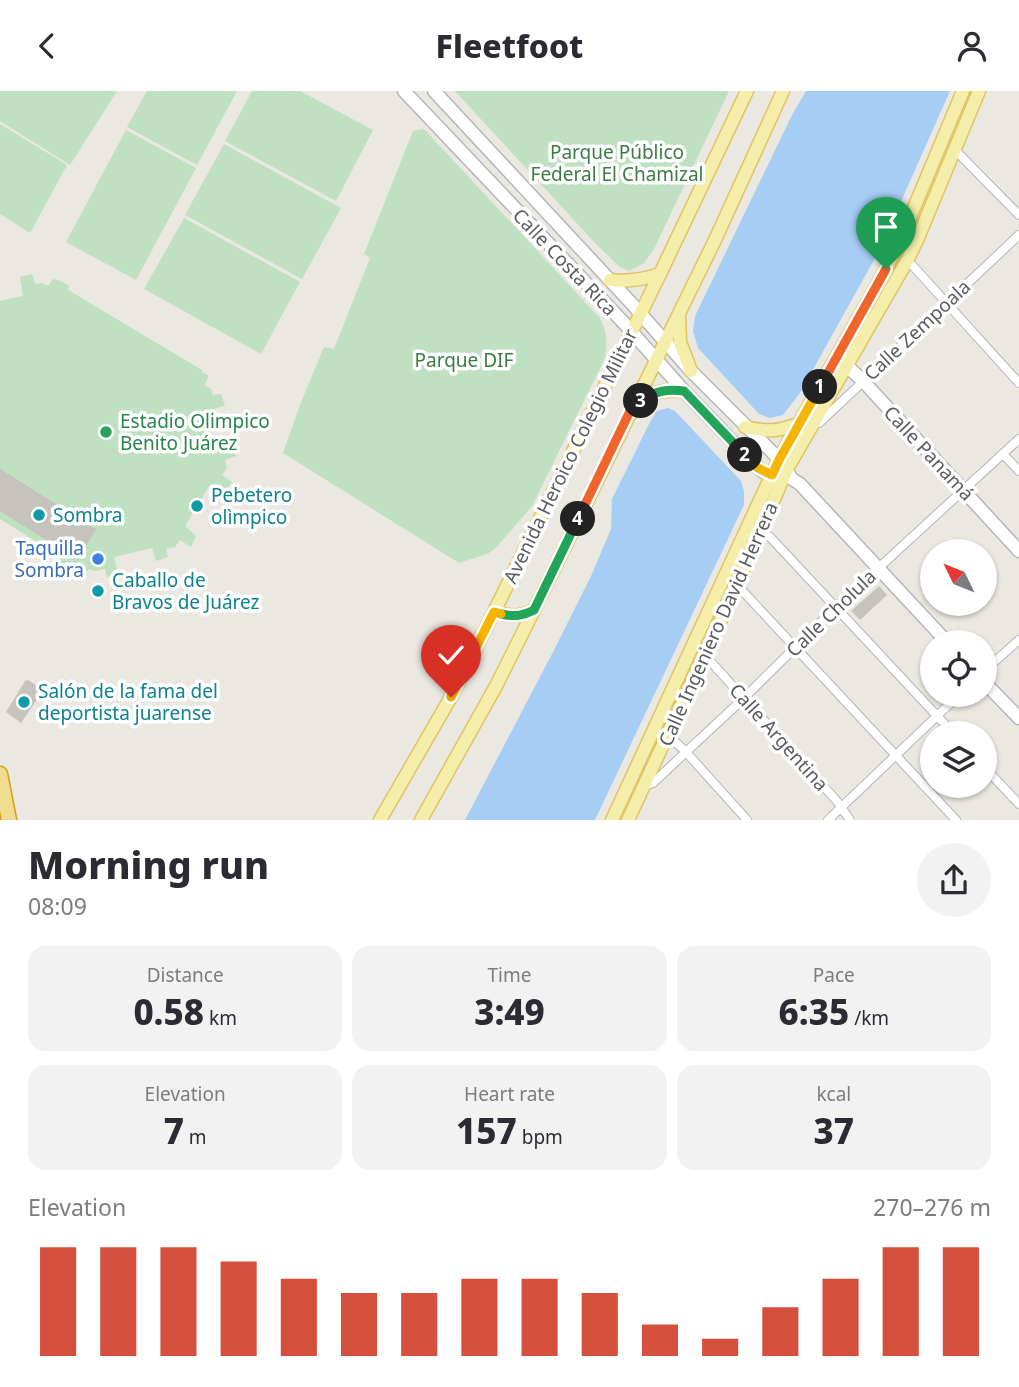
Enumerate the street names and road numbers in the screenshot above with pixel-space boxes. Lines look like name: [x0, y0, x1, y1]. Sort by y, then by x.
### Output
street label: Calle Costa Rica: [507, 203, 623, 321]
street label: Calle Zempoala: [858, 274, 976, 386]
street label: Avenida Heroico Colegio Militar: [497, 324, 643, 588]
street label: Calle Panamá: [878, 400, 980, 506]
street label: Calle Ingeniero David Herrera: [652, 498, 784, 750]
street label: Calle Cholula: [780, 564, 882, 662]
street label: Calle Argentina: [724, 678, 834, 796]

